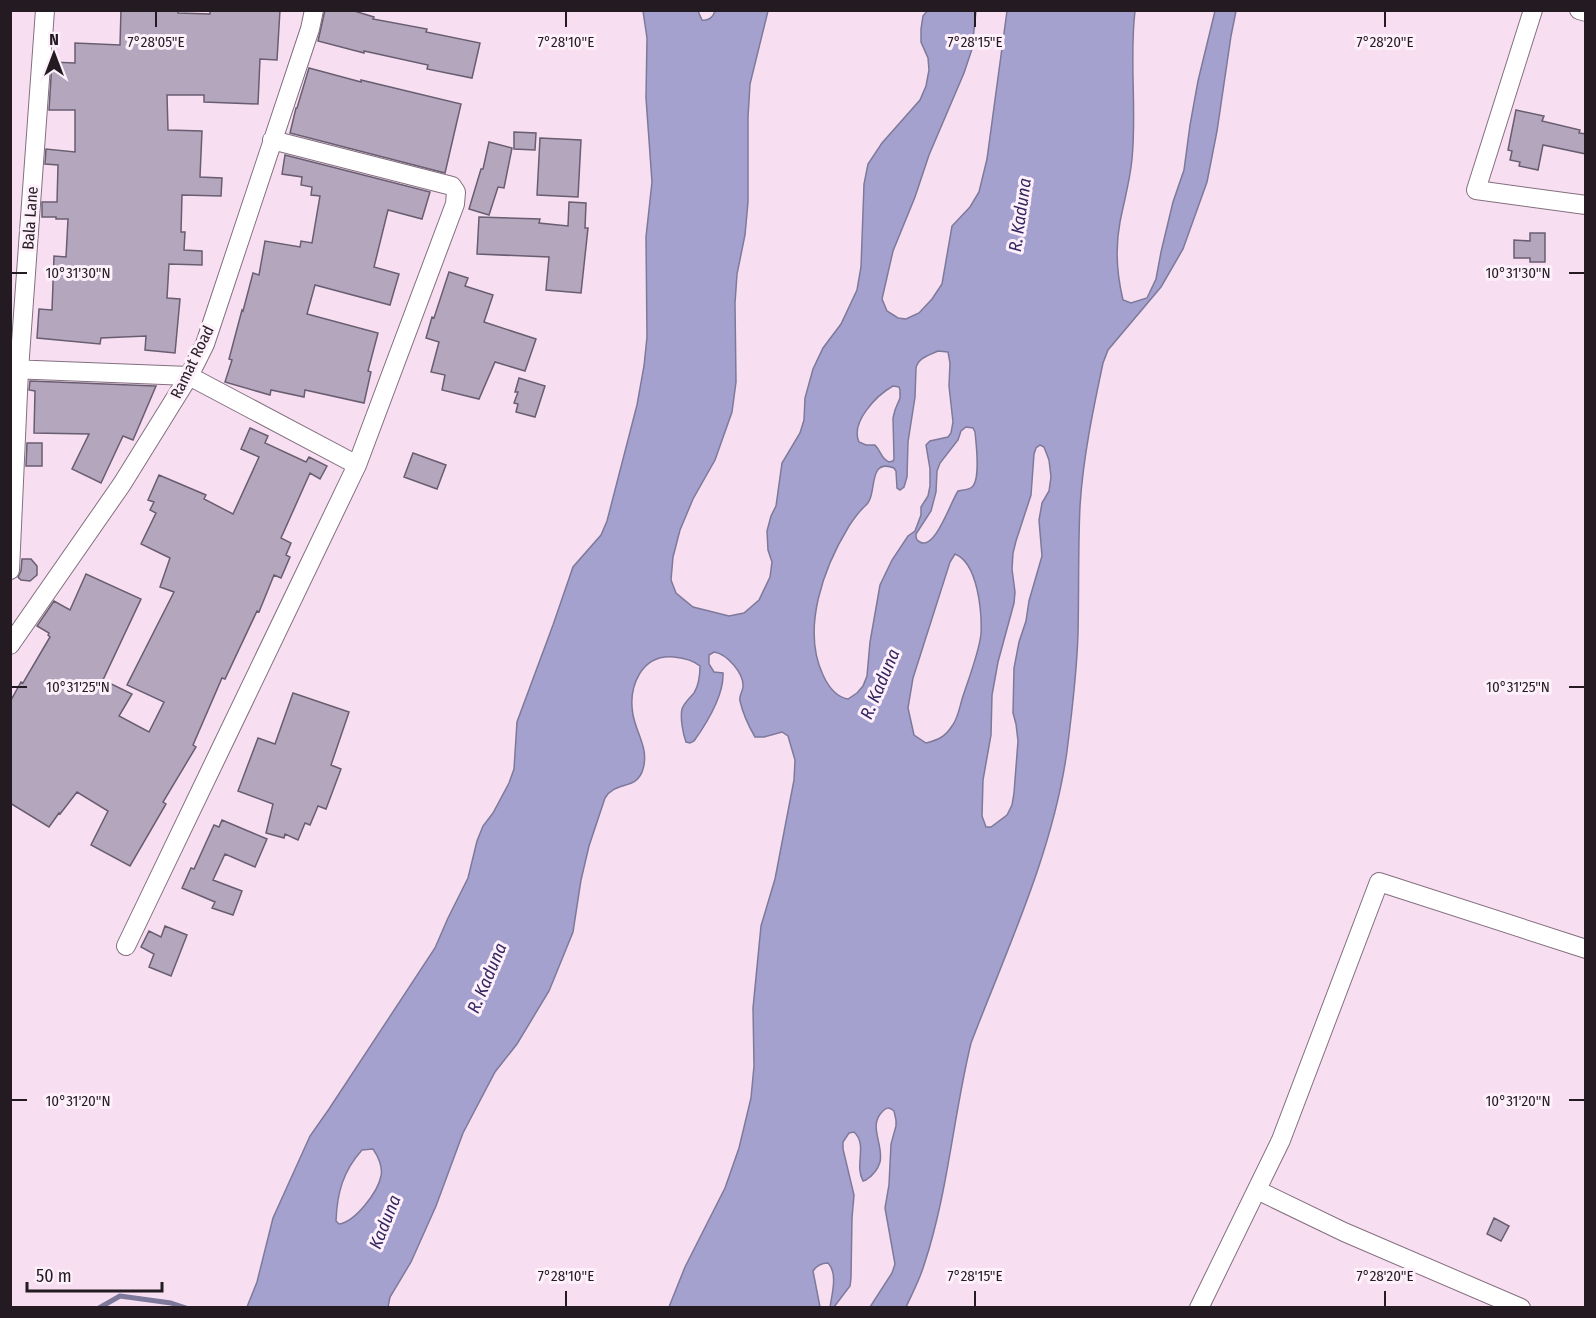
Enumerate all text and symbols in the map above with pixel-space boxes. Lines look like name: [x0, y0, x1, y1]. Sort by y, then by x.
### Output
north arrow: [24, 24, 84, 84]
text: N: [49, 30, 59, 49]
text: 7°28'05"E: [128, 33, 185, 51]
text: 7°28'10"E: [538, 33, 594, 51]
text: 7°28'15"E: [947, 33, 1003, 51]
text: 7°28'20"E: [1356, 33, 1414, 51]
water label: R. Kaduna: [1004, 177, 1036, 253]
street label: Bala Lane: [18, 186, 42, 250]
text: 10°31'30"N: [45, 264, 111, 282]
text: 10°31'30"N: [1485, 264, 1551, 282]
street label: Ramat Road: [166, 322, 218, 402]
water label: R. Kaduna: [855, 646, 905, 722]
text: 10°31'25"N: [46, 678, 110, 696]
text: 10°31'25"N: [1486, 678, 1550, 696]
water label: R. Kaduna: [462, 940, 512, 1016]
text: 10°31'20"N: [45, 1092, 111, 1110]
text: 10°31'20"N: [1485, 1092, 1551, 1110]
water label: Kaduna: [364, 1192, 406, 1252]
scale bar: [27, 1255, 162, 1293]
text: 50 m: [36, 1265, 72, 1287]
text: 7°28'10"E: [538, 1267, 594, 1285]
text: 7°28'15"E: [947, 1267, 1003, 1285]
text: 7°28'20"E: [1356, 1267, 1414, 1285]

